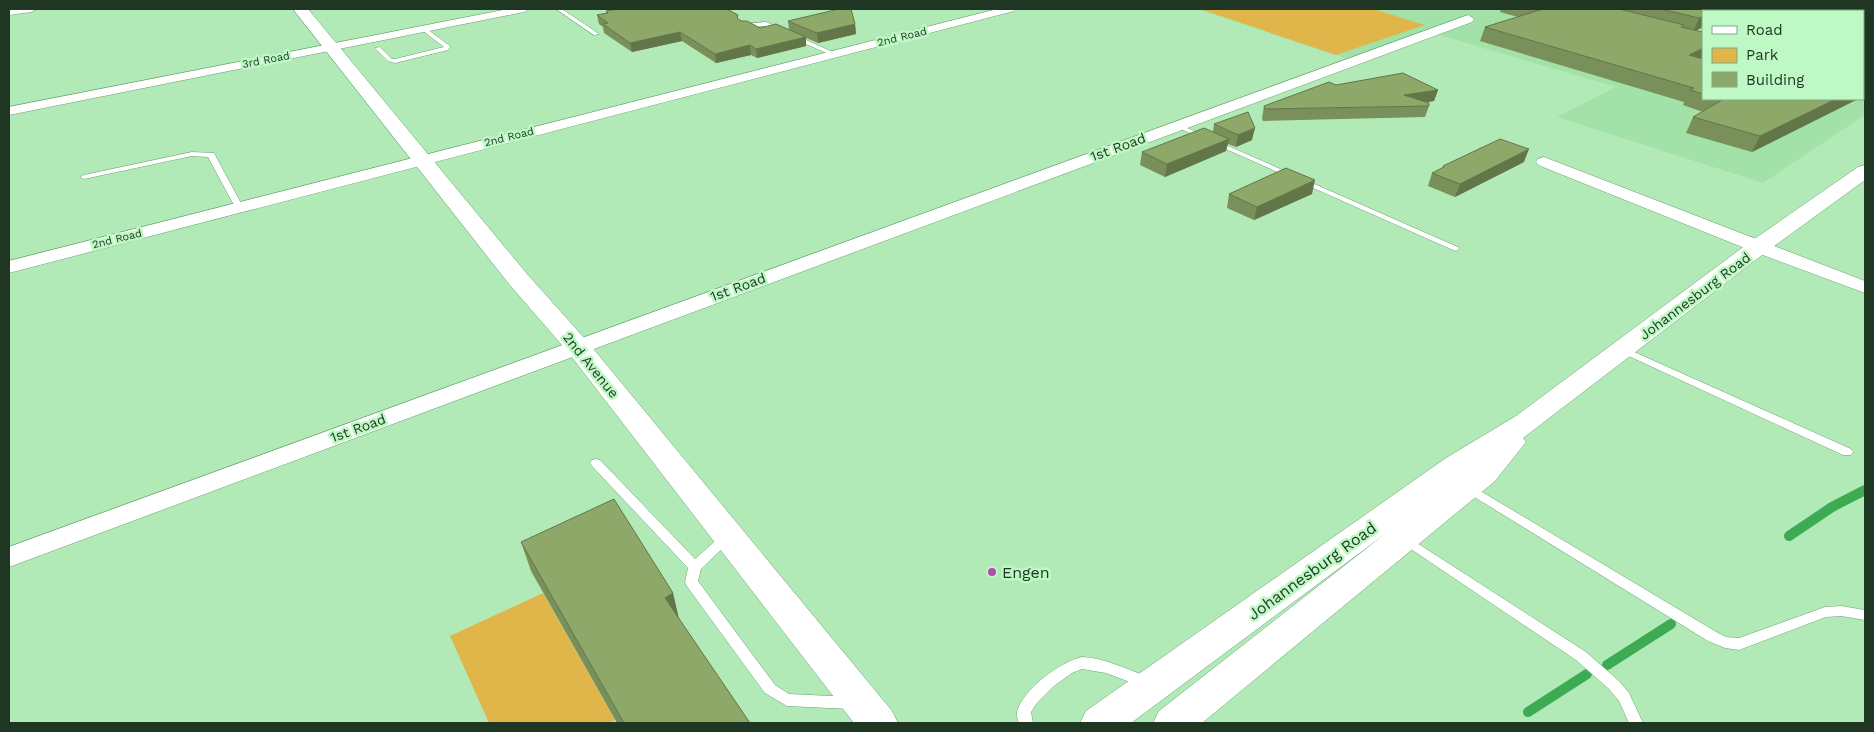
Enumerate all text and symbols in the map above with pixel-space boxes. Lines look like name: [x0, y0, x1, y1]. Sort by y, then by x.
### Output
legend: [1702, 10, 1864, 100]
text: Road: [1746, 21, 1783, 39]
street label: 2nd Road: [876, 25, 928, 49]
text: Park: [1746, 46, 1779, 64]
street label: 3rd Road: [241, 49, 291, 71]
text: Building: [1746, 71, 1804, 89]
street label: 2nd Road: [483, 125, 535, 149]
street label: 1st Road: [1088, 130, 1148, 164]
street label: 2nd Road: [91, 227, 143, 251]
street label: Johannesburg Road: [1636, 249, 1754, 343]
street label: 1st Road: [708, 270, 768, 304]
street label: 2nd Avenue: [560, 329, 622, 401]
street label: 1st Road: [328, 411, 388, 445]
street label: Johannesburg Road: [1244, 518, 1380, 624]
place label: Engen: [1002, 563, 1050, 582]
marker: Engen: [986, 566, 998, 578]

